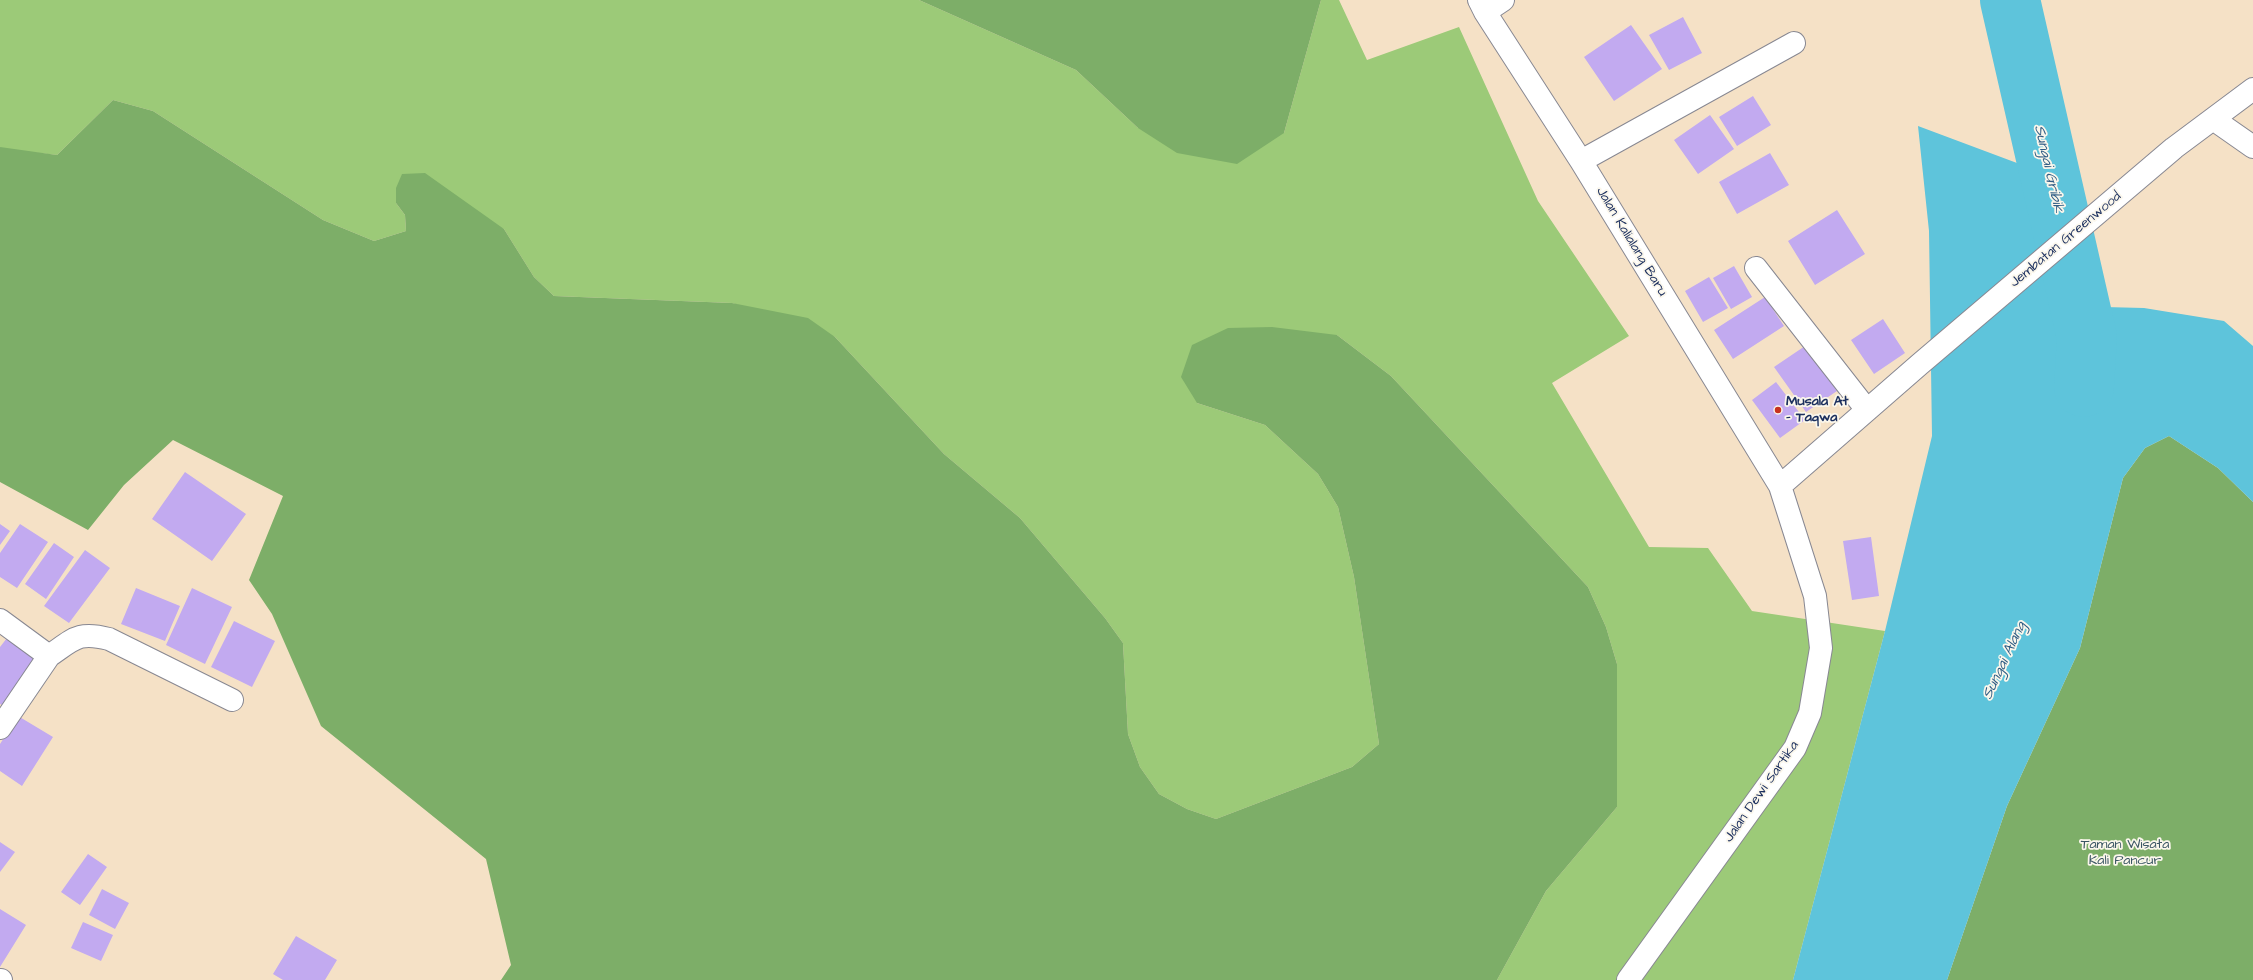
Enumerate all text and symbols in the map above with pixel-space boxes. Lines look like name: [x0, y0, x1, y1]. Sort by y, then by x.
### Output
water label: Sungai Gribik: [2029, 123, 2067, 215]
street label: Jalan Kalialang Baru: [1592, 184, 1670, 300]
street label: Jembatan Greenwood: [2007, 189, 2125, 291]
place label: Musala At - Taqwa: [1786, 394, 1848, 426]
marker: Musala At - Taqwa: [1773, 405, 1783, 415]
water label: Sungai Alang: [1979, 619, 2031, 703]
street label: Jalan Dewi Sartika: [1721, 738, 1803, 846]
park label: Taman Wisata Kali Pancur: [2081, 837, 2169, 870]

